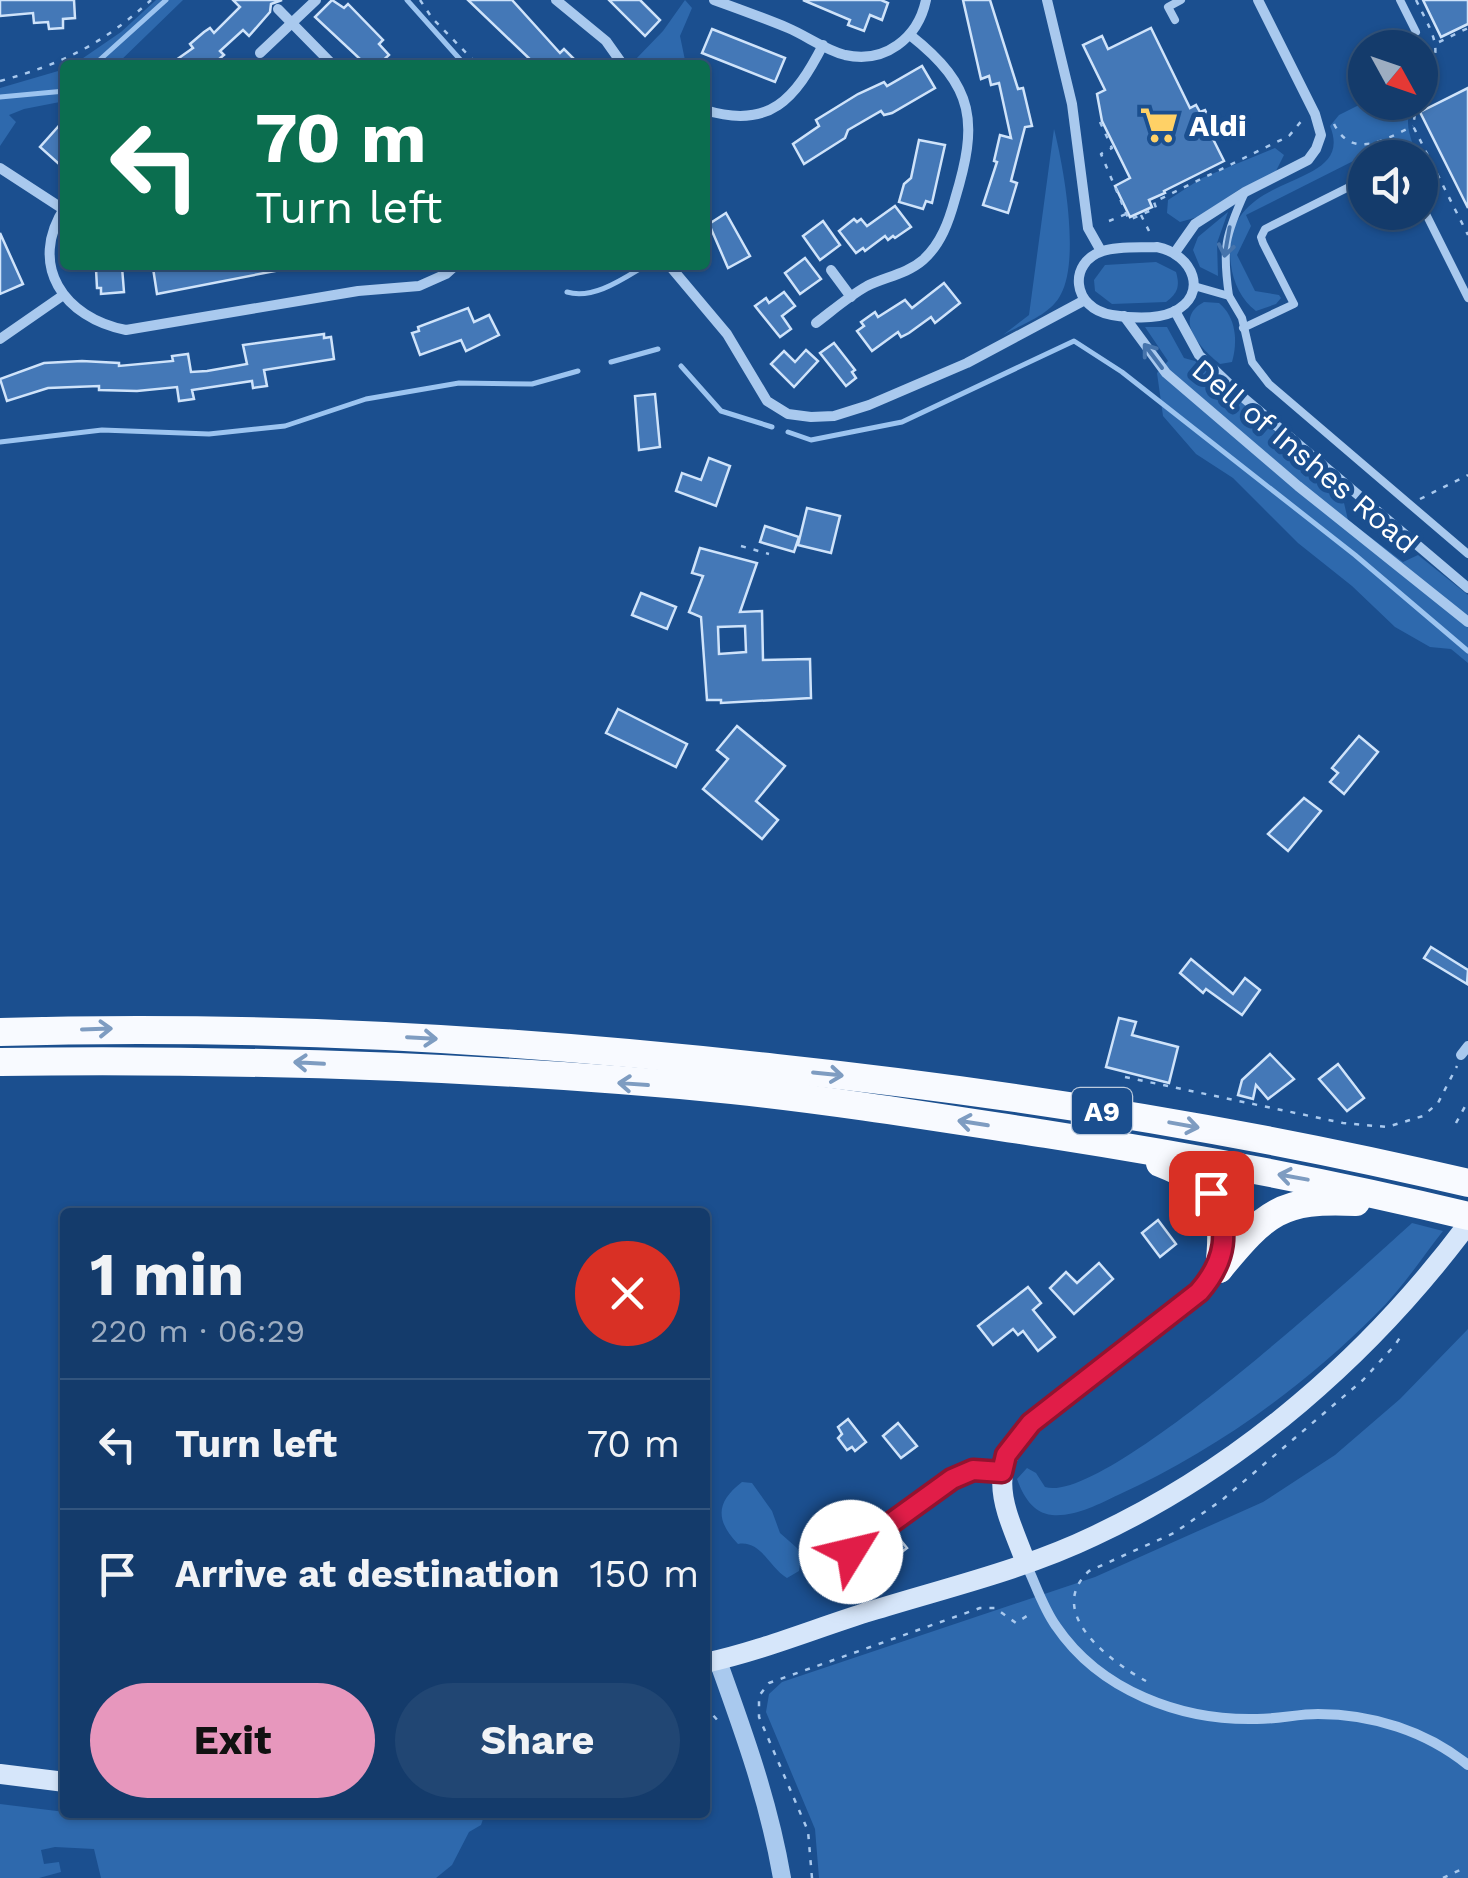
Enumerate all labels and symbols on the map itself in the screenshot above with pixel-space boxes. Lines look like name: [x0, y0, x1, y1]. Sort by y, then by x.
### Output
north arrow: [1348, 30, 1438, 120]
supermarket icon: Aldi: [1138, 104, 1180, 146]
place label: Aldi: [1189, 108, 1247, 143]
one-way arrow: [1217, 225, 1236, 258]
one-way arrow: [1143, 343, 1164, 370]
street label: Dell of Inshes Road: [1185, 352, 1425, 560]
one-way arrow: [81, 1019, 113, 1038]
one-way arrow: [406, 1029, 438, 1048]
one-way arrow: [294, 1054, 326, 1073]
one-way arrow: [812, 1064, 844, 1083]
one-way arrow: [618, 1074, 650, 1093]
road number: A9: [1072, 1088, 1132, 1134]
one-way arrow: [957, 1113, 989, 1132]
one-way arrow: [1168, 1116, 1200, 1135]
pin: [1169, 1151, 1254, 1236]
one-way arrow: [1277, 1167, 1310, 1186]
position arrow: [799, 1500, 903, 1604]

